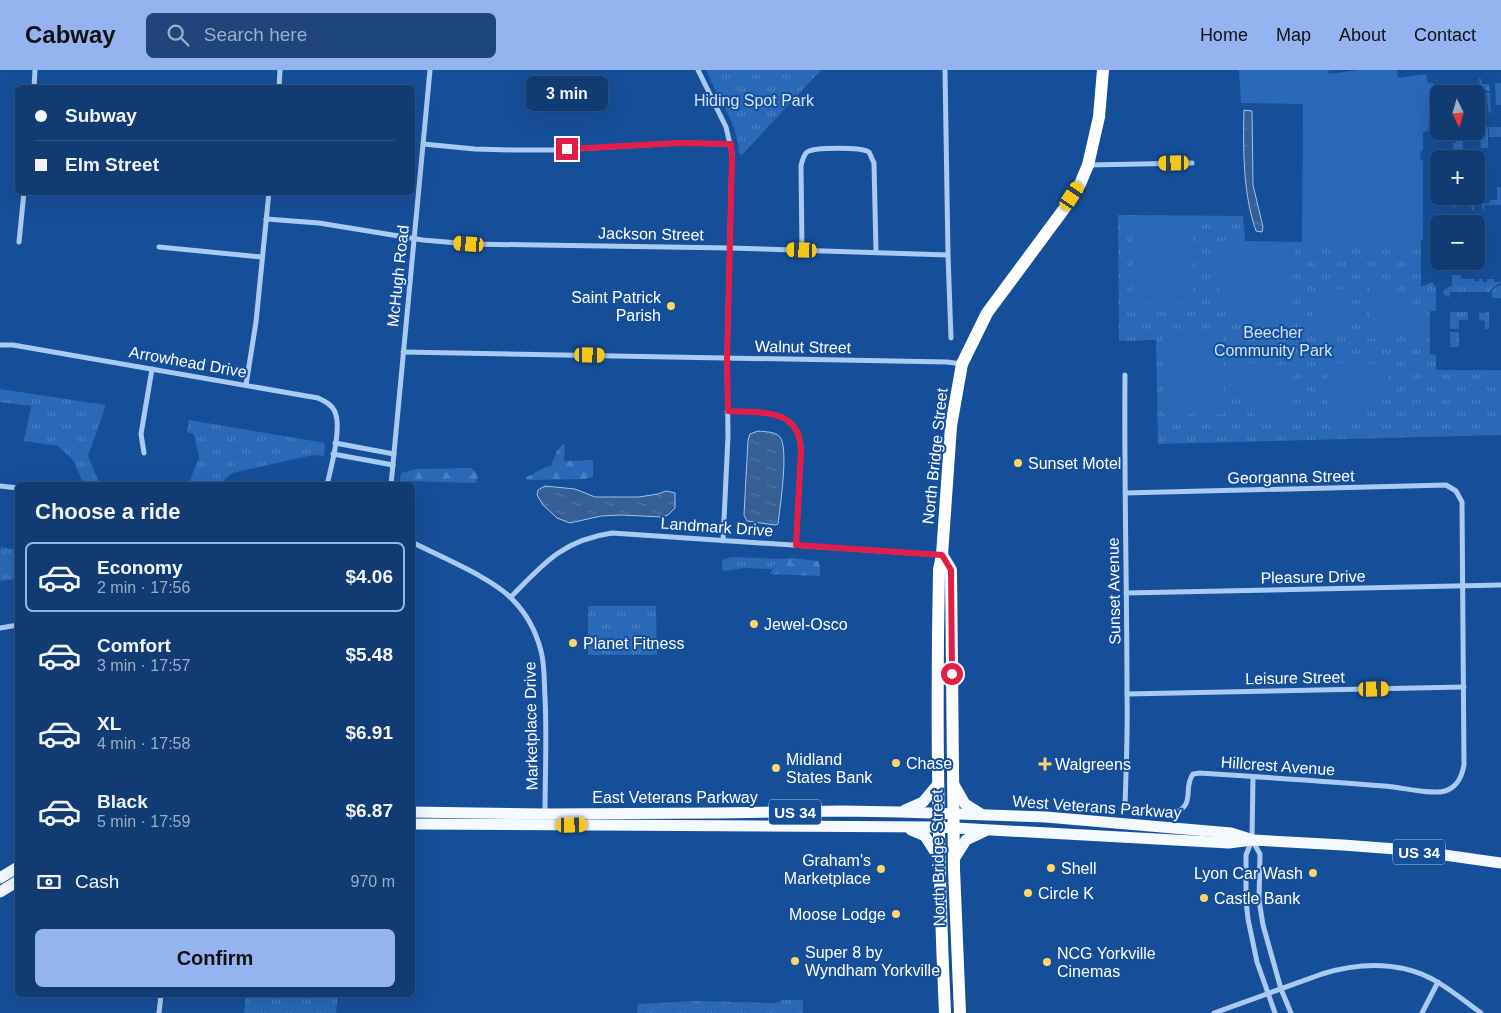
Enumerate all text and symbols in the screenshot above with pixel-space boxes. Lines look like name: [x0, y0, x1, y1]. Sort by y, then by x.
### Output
search box: [146, 13, 496, 58]
text: Cabway: [25, 21, 116, 48]
icon: search: [164, 21, 192, 49]
text: Search here: [204, 24, 307, 45]
text: Home: [1200, 25, 1248, 45]
text: Map: [1276, 25, 1311, 45]
text: About: [1339, 25, 1386, 45]
text: Contact: [1414, 25, 1476, 45]
callout: 3 min: [526, 77, 608, 112]
text: 3 min: [546, 85, 588, 102]
north arrow: [1430, 85, 1485, 140]
map controls: [1430, 85, 1485, 270]
park label: Hiding Spot Park: [694, 92, 815, 109]
text: Subway: [65, 105, 137, 126]
route end: [556, 138, 578, 160]
button: +: [1430, 150, 1485, 205]
text: Elm Street: [65, 154, 159, 175]
car: [1158, 155, 1189, 171]
car: [1057, 179, 1086, 213]
button: −: [1430, 215, 1485, 270]
street label: McHugh Road: [384, 224, 412, 328]
street label: Jackson Street: [598, 225, 705, 243]
car: [453, 235, 484, 253]
car: [786, 242, 817, 258]
place label: Saint Patrick Parish: [571, 289, 662, 324]
marker: Saint Patrick Parish: [665, 300, 677, 312]
park label: Beecher Community Park: [1214, 324, 1333, 359]
street label: Walnut Street: [755, 338, 852, 356]
street label: Arrowhead Drive: [128, 343, 248, 381]
car: [574, 347, 605, 363]
street label: North Bridge Street: [919, 386, 951, 525]
place label: Sunset Motel: [1028, 455, 1121, 472]
marker: Sunset Motel: [1012, 457, 1024, 469]
street label: Georganna Street: [1227, 467, 1355, 487]
text: Choose a ride: [35, 499, 180, 524]
street label: Landmark Drive: [660, 515, 774, 539]
street label: Sunset Avenue: [1105, 537, 1123, 645]
icon: car: [37, 555, 82, 600]
text: Economy: [97, 557, 183, 578]
text: $4.06: [345, 566, 393, 587]
street label: Pleasure Drive: [1260, 568, 1366, 586]
text: 2 min · 17:56: [97, 579, 190, 596]
place label: Jewel-Osco: [764, 616, 848, 633]
marker: Jewel-Osco: [748, 618, 760, 630]
icon: car: [37, 633, 82, 678]
text: Comfort: [97, 635, 171, 656]
place label: Planet Fitness: [583, 635, 684, 652]
marker: Planet Fitness: [567, 637, 579, 649]
text: $5.48: [345, 644, 393, 665]
text: 3 min · 17:57: [97, 657, 190, 674]
street label: Marketplace Drive: [521, 661, 541, 791]
route start: [941, 663, 963, 685]
street label: Leisure Street: [1245, 669, 1346, 687]
car: [1358, 681, 1389, 697]
icon: car: [37, 711, 82, 756]
text: XL: [97, 713, 121, 734]
text: $6.91: [345, 722, 393, 743]
text: 4 min · 17:58: [97, 735, 190, 752]
place label: Midland States Bank: [786, 751, 873, 786]
street label: Hillcrest Avenue: [1220, 754, 1336, 778]
place label: Chase: [906, 755, 952, 772]
place label: Walgreens: [1055, 756, 1131, 773]
marker: Chase: [890, 757, 902, 769]
marker: Walgreens: [1039, 758, 1051, 770]
marker: Midland States Bank: [770, 762, 782, 774]
icon: car: [37, 789, 82, 834]
street label: East Veterans Parkway: [592, 789, 758, 806]
street label: North Bridge Street: [928, 789, 948, 927]
text: Black: [97, 791, 148, 812]
street label: West Veterans Parkway: [1012, 793, 1182, 821]
text: $6.87: [345, 800, 393, 821]
road number: US 34: [769, 800, 821, 824]
text: 5 min · 17:59: [97, 813, 190, 830]
car: [556, 817, 587, 833]
road number: US 34: [1393, 840, 1445, 864]
place label: Graham's Marketplace: [784, 852, 871, 887]
place label: Shell: [1061, 860, 1097, 877]
marker: Shell: [1045, 862, 1057, 874]
marker: Graham's Marketplace: [875, 863, 887, 875]
place label: Lyon Car Wash: [1194, 865, 1303, 882]
marker: Lyon Car Wash: [1307, 867, 1319, 879]
icon: cash: [35, 868, 63, 896]
text: Cash: [75, 871, 119, 892]
text: 970 m: [351, 873, 395, 890]
place label: Circle K: [1038, 885, 1094, 902]
marker: Circle K: [1022, 887, 1034, 899]
place label: Castle Bank: [1214, 890, 1301, 907]
marker: Castle Bank: [1198, 892, 1210, 904]
place label: Moose Lodge: [789, 906, 886, 923]
marker: Moose Lodge: [890, 908, 902, 920]
button: Confirm: [35, 929, 395, 987]
place label: Super 8 by Wyndham Yorkville: [805, 944, 940, 979]
place label: NCG Yorkville Cinemas: [1057, 945, 1156, 980]
marker: Super 8 by Wyndham Yorkville: [789, 955, 801, 967]
marker: NCG Yorkville Cinemas: [1041, 956, 1053, 968]

